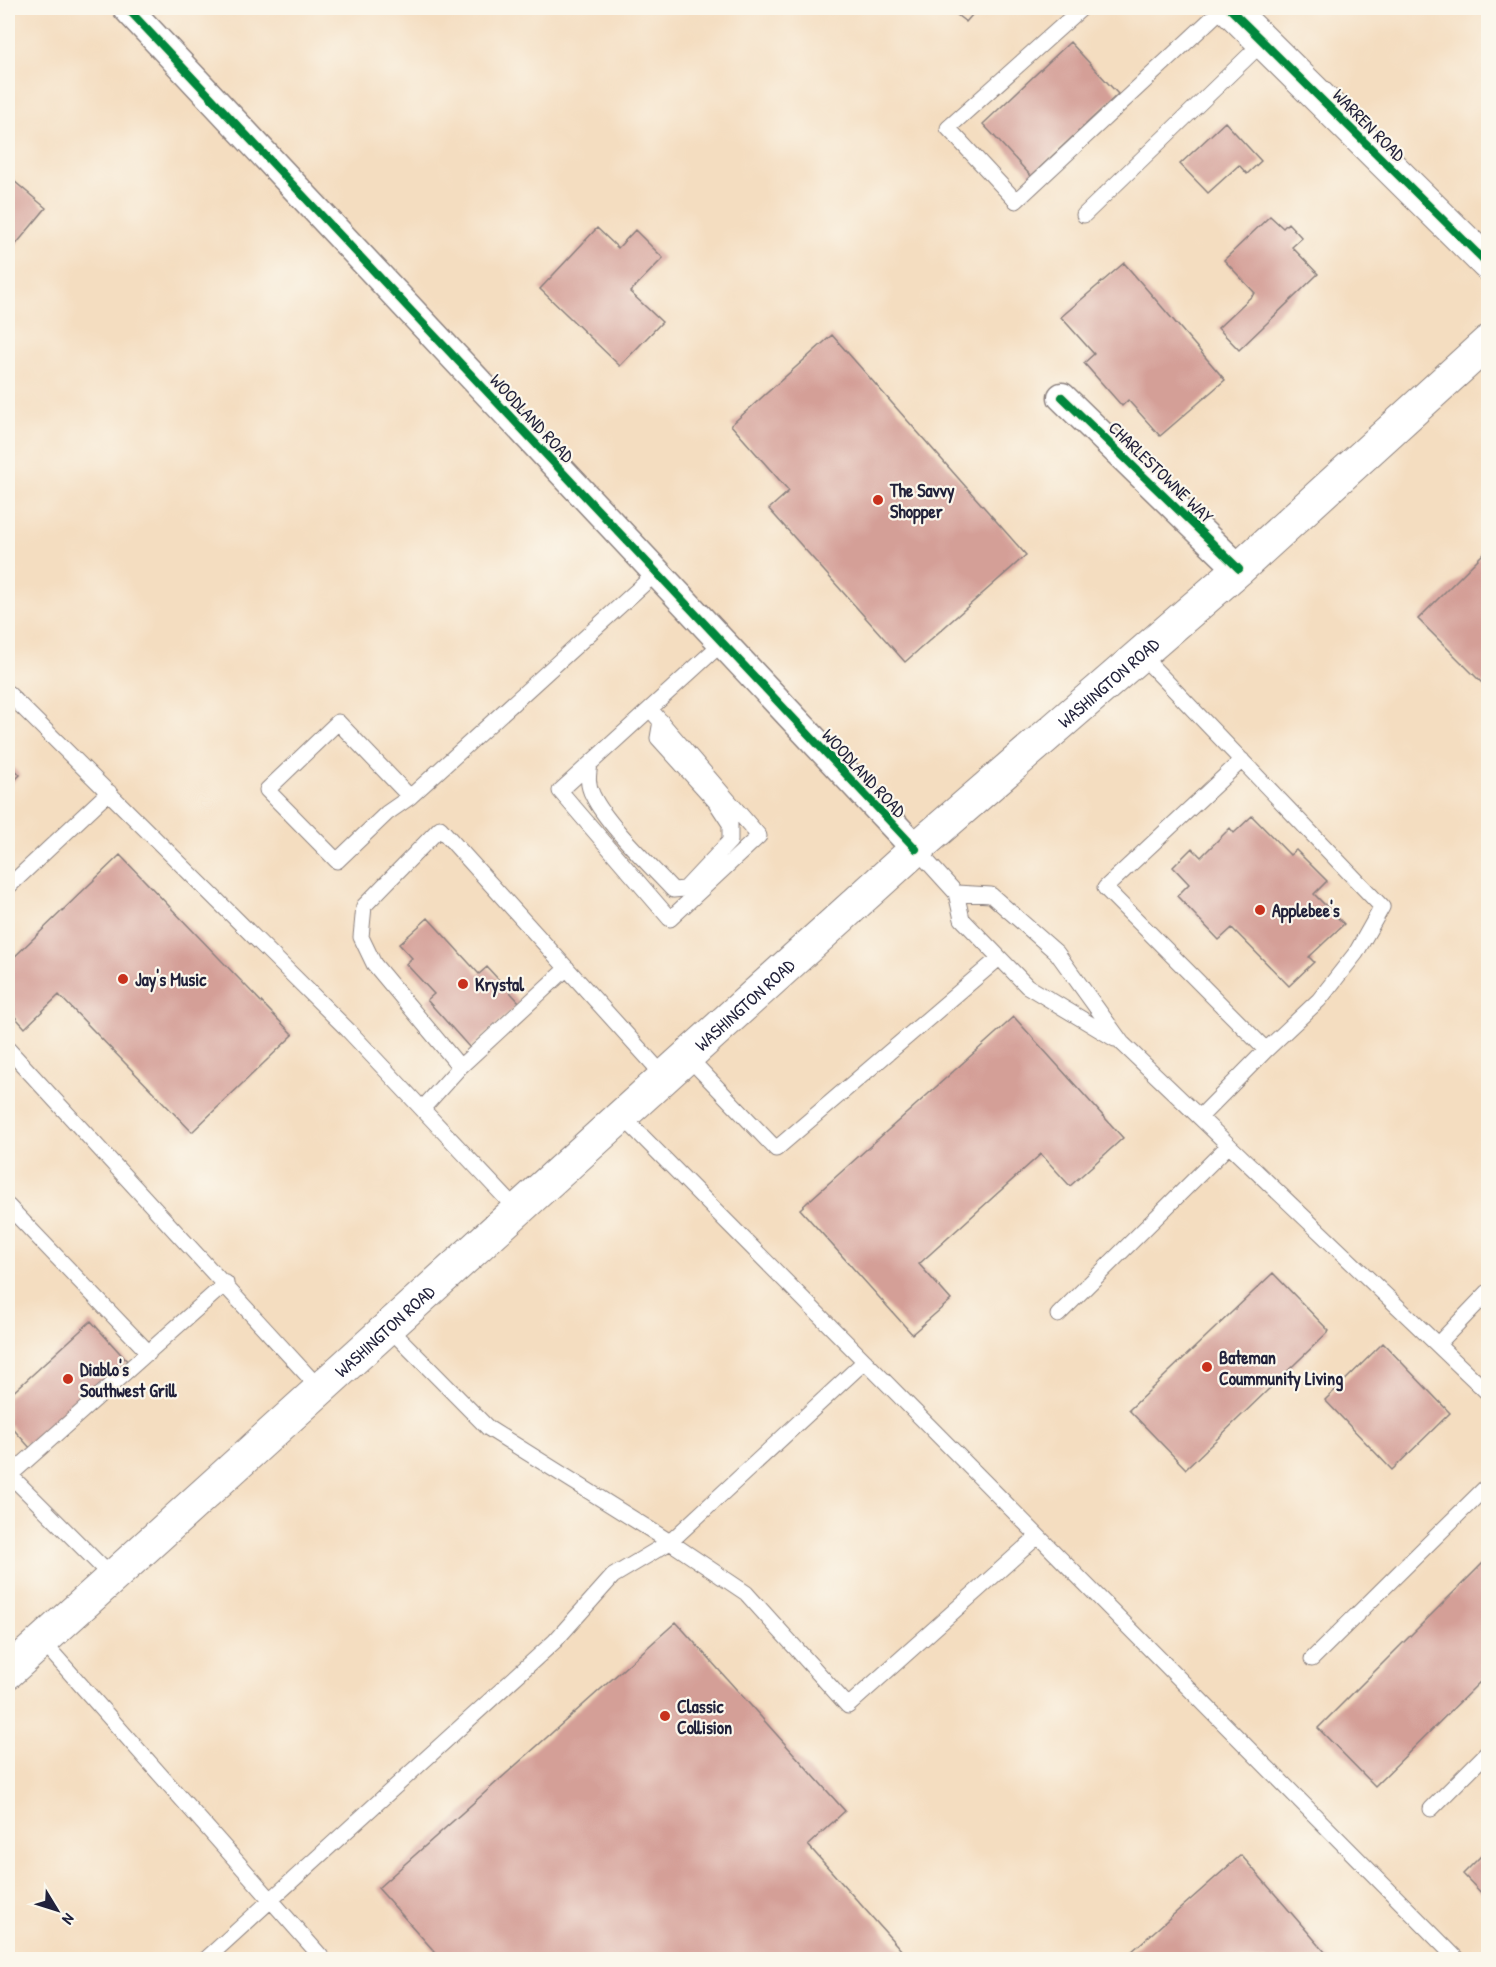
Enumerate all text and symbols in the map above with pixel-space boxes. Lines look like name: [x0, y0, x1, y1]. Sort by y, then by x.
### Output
street label: WARREN ROAD: [1327, 83, 1411, 167]
street label: WOODLAND ROAD: [484, 368, 580, 468]
street label: CHARLESTOWNE WAY: [1103, 415, 1219, 529]
place label: The Savvy Shopper: [889, 478, 955, 525]
marker: The Savvy Shopper: [871, 493, 885, 507]
street label: WASHINGTON ROAD: [1052, 631, 1165, 733]
street label: WOODLAND ROAD: [816, 723, 912, 823]
place label: Applebee's: [1272, 898, 1340, 924]
marker: Applebee's: [1253, 903, 1267, 917]
street label: WASHINGTON ROAD: [689, 952, 800, 1056]
place label: Jay's Music: [135, 967, 207, 993]
marker: Jay's Music: [116, 972, 130, 986]
place label: Krystal: [475, 972, 525, 998]
marker: Krystal: [456, 977, 470, 991]
street label: WASHINGTON ROAD: [329, 1279, 440, 1383]
place label: Bateman Coummunity Living: [1219, 1345, 1343, 1392]
place label: Diablo's Southwest Grill: [80, 1357, 178, 1403]
marker: Bateman Coummunity Living: [1200, 1360, 1214, 1374]
marker: Diablo's Southwest Grill: [61, 1372, 75, 1386]
place label: Classic Collision: [677, 1694, 732, 1740]
marker: Classic Collision: [658, 1709, 672, 1723]
north arrow: [27, 1880, 87, 1940]
text: N: [57, 1909, 80, 1930]

